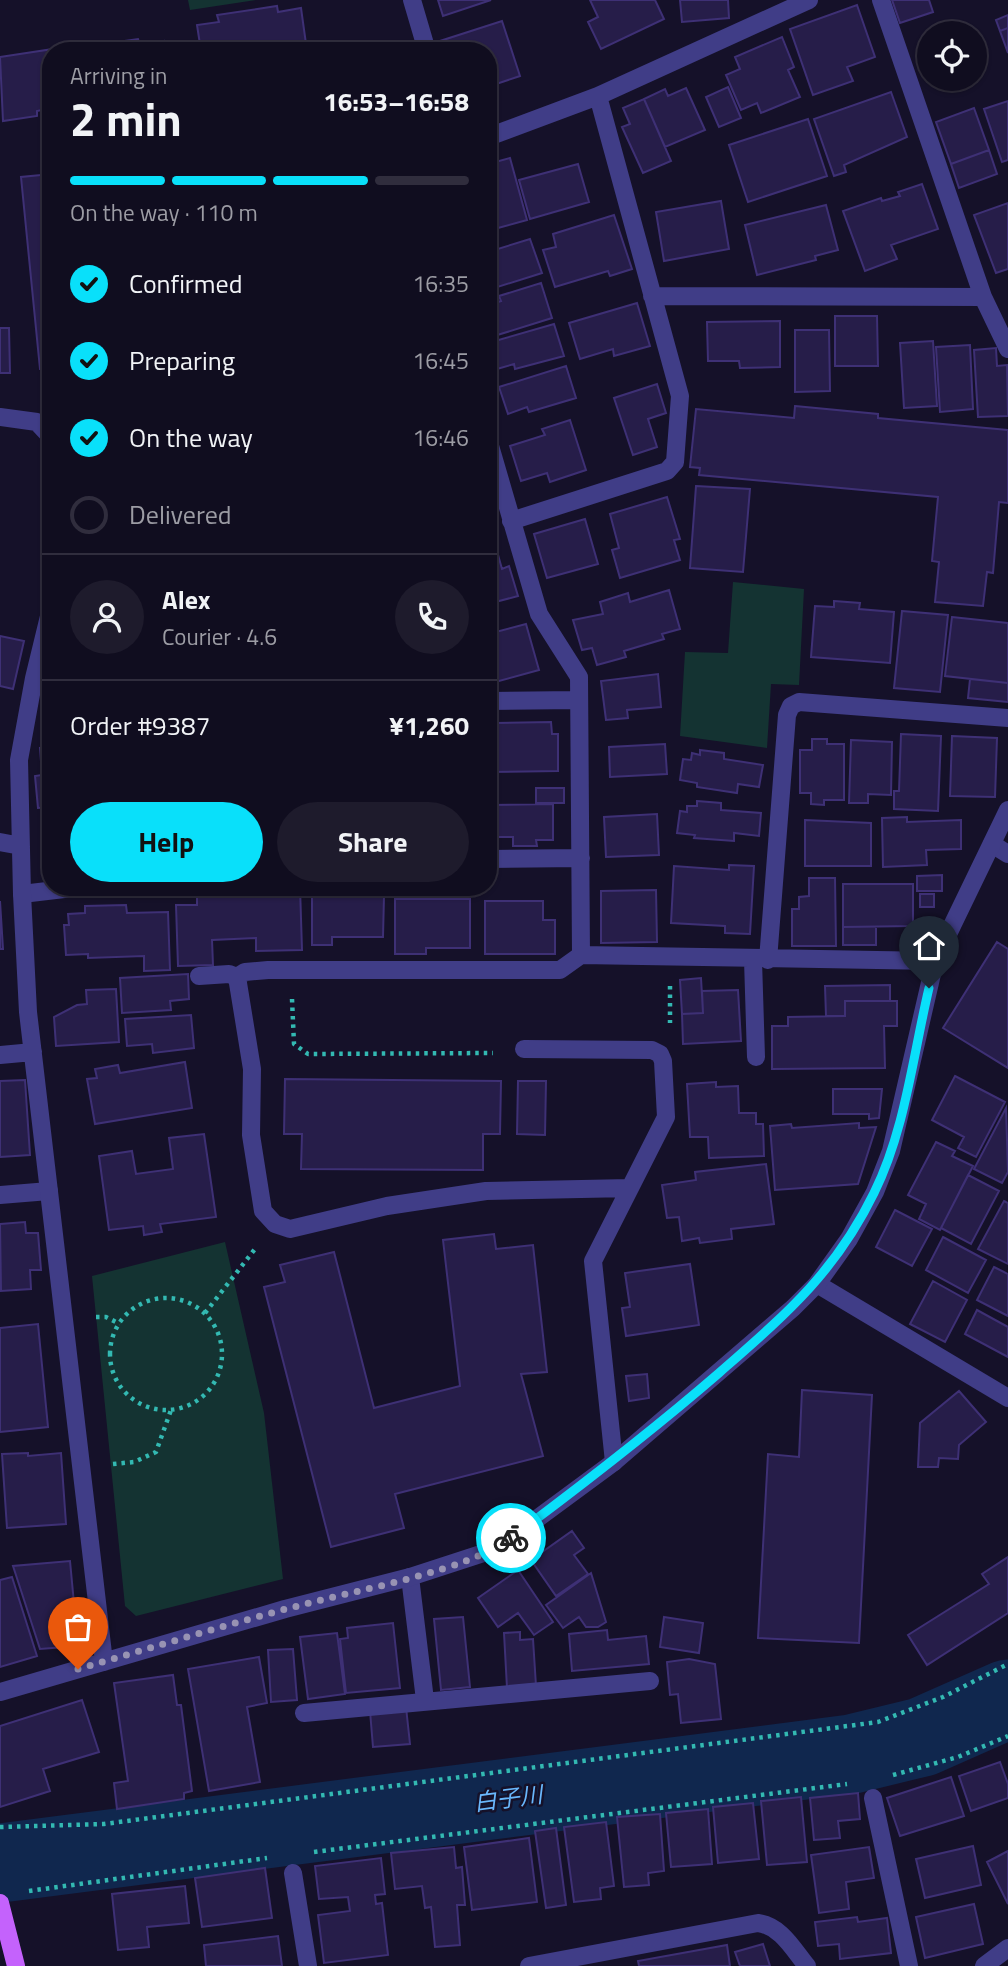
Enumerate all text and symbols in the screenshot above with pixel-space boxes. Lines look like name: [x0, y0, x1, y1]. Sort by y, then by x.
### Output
map controls: [917, 21, 987, 91]
button: locate: [917, 21, 987, 91]
text: Arriving in: [70, 58, 167, 93]
text: 16:53–16:58: [323, 82, 469, 121]
text: 2 min: [70, 84, 182, 154]
text: On the way · 110 m: [70, 195, 258, 230]
text: Confirmed: [129, 264, 243, 303]
icon: check: [70, 265, 108, 303]
text: 16:35: [412, 266, 469, 301]
text: Preparing: [129, 341, 235, 380]
icon: check: [70, 342, 108, 380]
text: 16:45: [412, 343, 469, 378]
text: On the way: [129, 418, 253, 457]
icon: check: [70, 419, 108, 457]
text: 16:46: [412, 420, 469, 455]
text: Delivered: [129, 495, 232, 534]
button: person: [70, 580, 144, 654]
text: Alex: [162, 580, 210, 619]
button: phone: [395, 580, 469, 654]
text: Courier · 4.6: [162, 619, 277, 654]
text: Order #9387: [70, 706, 210, 745]
text: ¥1,260: [389, 706, 469, 745]
button: Help: [70, 802, 263, 882]
button: Share: [277, 802, 469, 882]
pin: [899, 916, 959, 988]
icon: home: [910, 927, 948, 965]
courier: [476, 1503, 546, 1573]
icon: bike: [492, 1519, 530, 1557]
pin: [48, 1597, 108, 1669]
icon: bag: [59, 1608, 97, 1646]
water label: 白子川: [472, 1776, 547, 1820]

